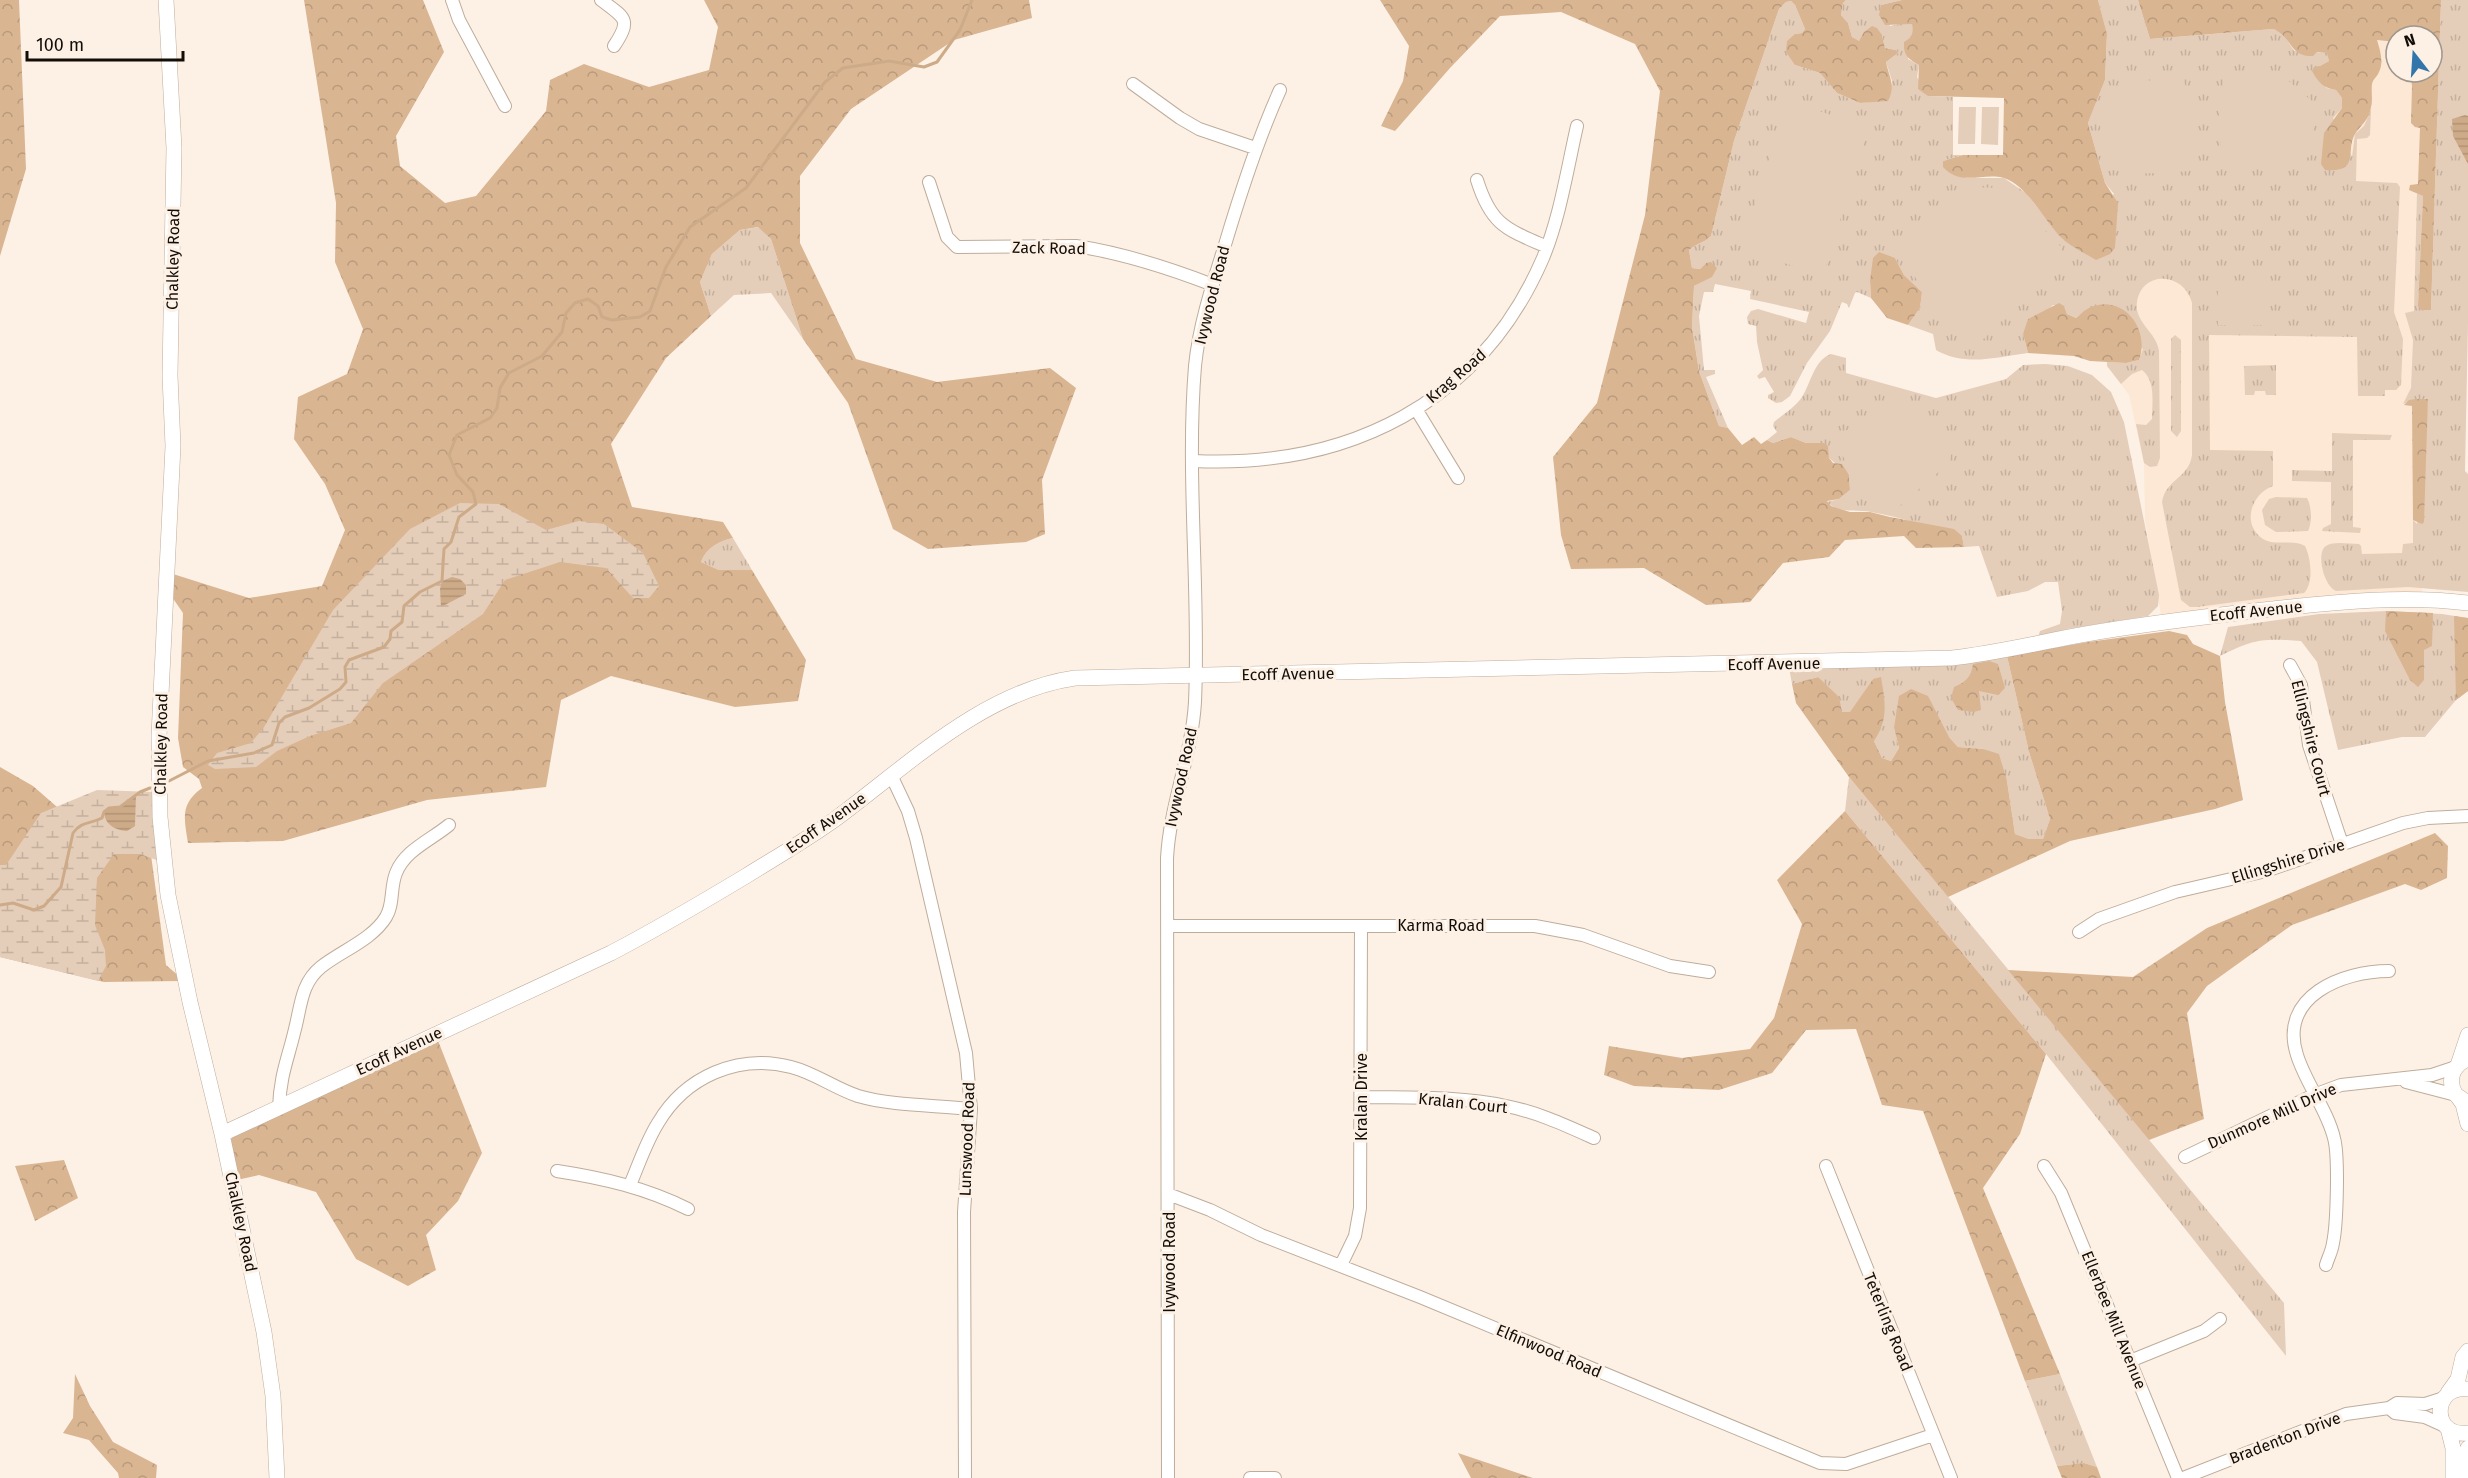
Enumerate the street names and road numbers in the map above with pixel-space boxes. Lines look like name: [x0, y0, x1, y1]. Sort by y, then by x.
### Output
street label: Chalkley Road: [163, 208, 183, 310]
street label: Zack Road: [1012, 238, 1086, 258]
street label: Ivywood Road: [1191, 244, 1233, 346]
street label: Krag Road: [1422, 345, 1490, 407]
street label: Ecoff Avenue: [2209, 597, 2303, 625]
street label: Ecoff Avenue: [1727, 654, 1821, 674]
street label: Ecoff Avenue: [1241, 664, 1335, 684]
street label: Ellingshire Court: [2287, 678, 2335, 798]
street label: Chalkley Road: [151, 693, 171, 795]
street label: Ivywood Road: [1161, 725, 1201, 829]
street label: Ecoff Avenue: [782, 789, 870, 857]
street label: Ellingshire Drive: [2229, 835, 2347, 887]
street label: Karma Road: [1397, 916, 1485, 935]
street label: Ecoff Avenue: [353, 1023, 445, 1079]
street label: Kralan Drive: [1352, 1053, 1371, 1141]
street label: Dunmore Mill Drive: [2205, 1079, 2339, 1153]
street label: Lunswood Road: [956, 1081, 978, 1197]
street label: Kralan Court: [1417, 1089, 1509, 1117]
street label: Chalkley Road: [221, 1170, 261, 1274]
street label: Ivywood Road: [1160, 1211, 1179, 1313]
street label: Ellerbee Mill Avenue: [2078, 1248, 2150, 1392]
street label: Teterling Road: [1860, 1270, 1916, 1374]
street label: Elfinwood Road: [1493, 1320, 1605, 1382]
street label: Bradenton Drive: [2227, 1408, 2343, 1468]

